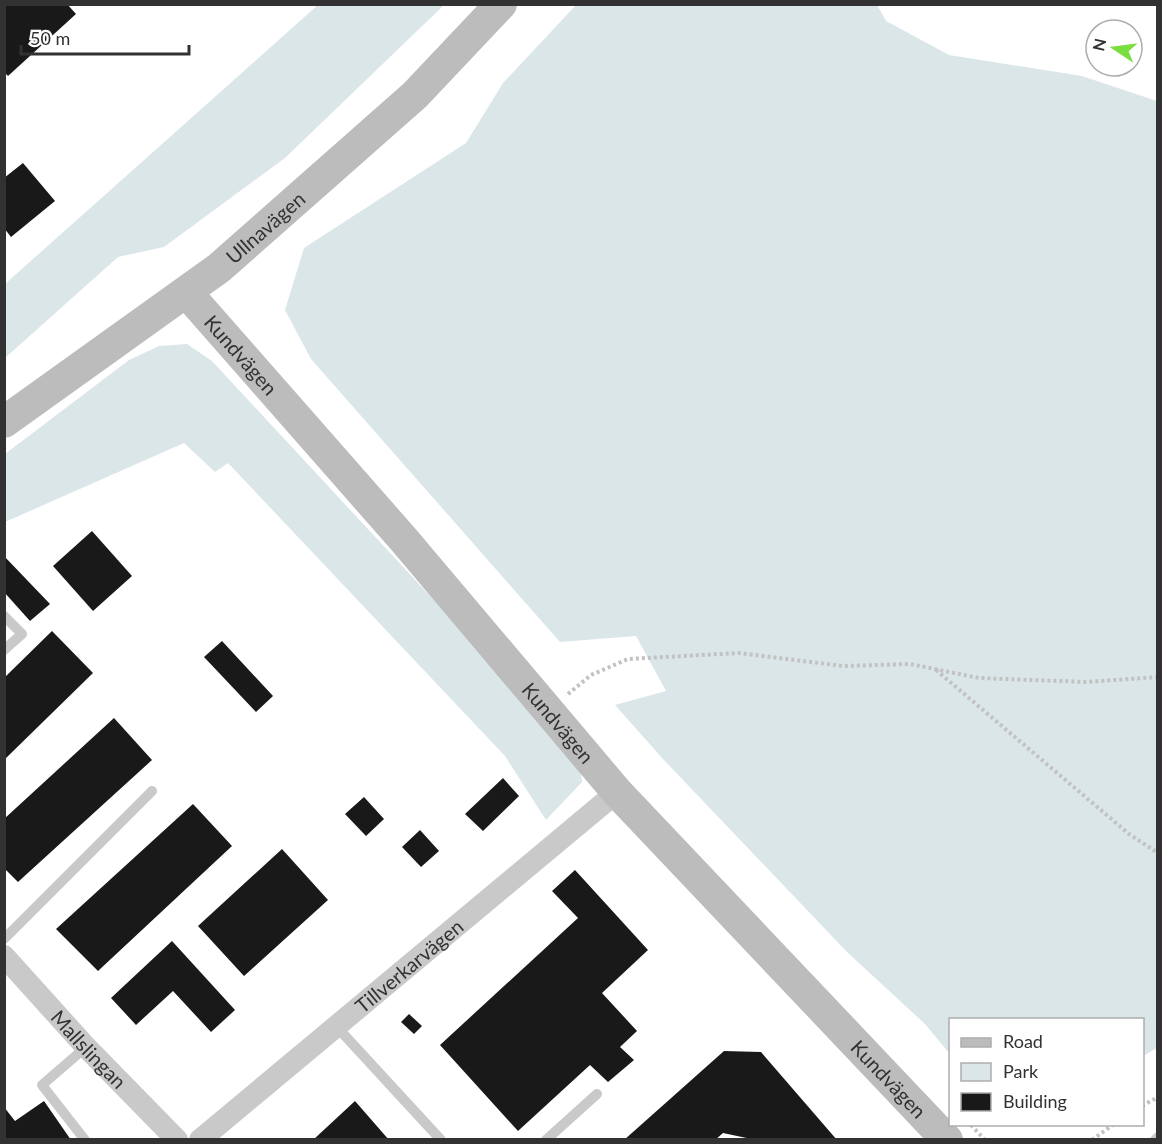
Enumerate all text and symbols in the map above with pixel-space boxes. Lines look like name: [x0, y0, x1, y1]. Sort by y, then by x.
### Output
scale bar: [21, 18, 189, 56]
north arrow: [1084, 18, 1144, 78]
text: 50 m: [30, 27, 70, 49]
text: N: [1088, 36, 1110, 53]
street label: Ullnavägen: [221, 186, 309, 268]
street label: Kundvägen: [200, 310, 283, 399]
street label: Kundvägen: [518, 677, 599, 768]
street label: Tillverkarvägen: [350, 914, 468, 1018]
street label: Mallslingan: [46, 1005, 132, 1093]
legend: [949, 1018, 1144, 1126]
text: Road: [1003, 1030, 1043, 1052]
street label: Kundvägen: [846, 1035, 932, 1123]
text: Park: [1003, 1060, 1039, 1082]
text: Building: [1003, 1090, 1067, 1112]

